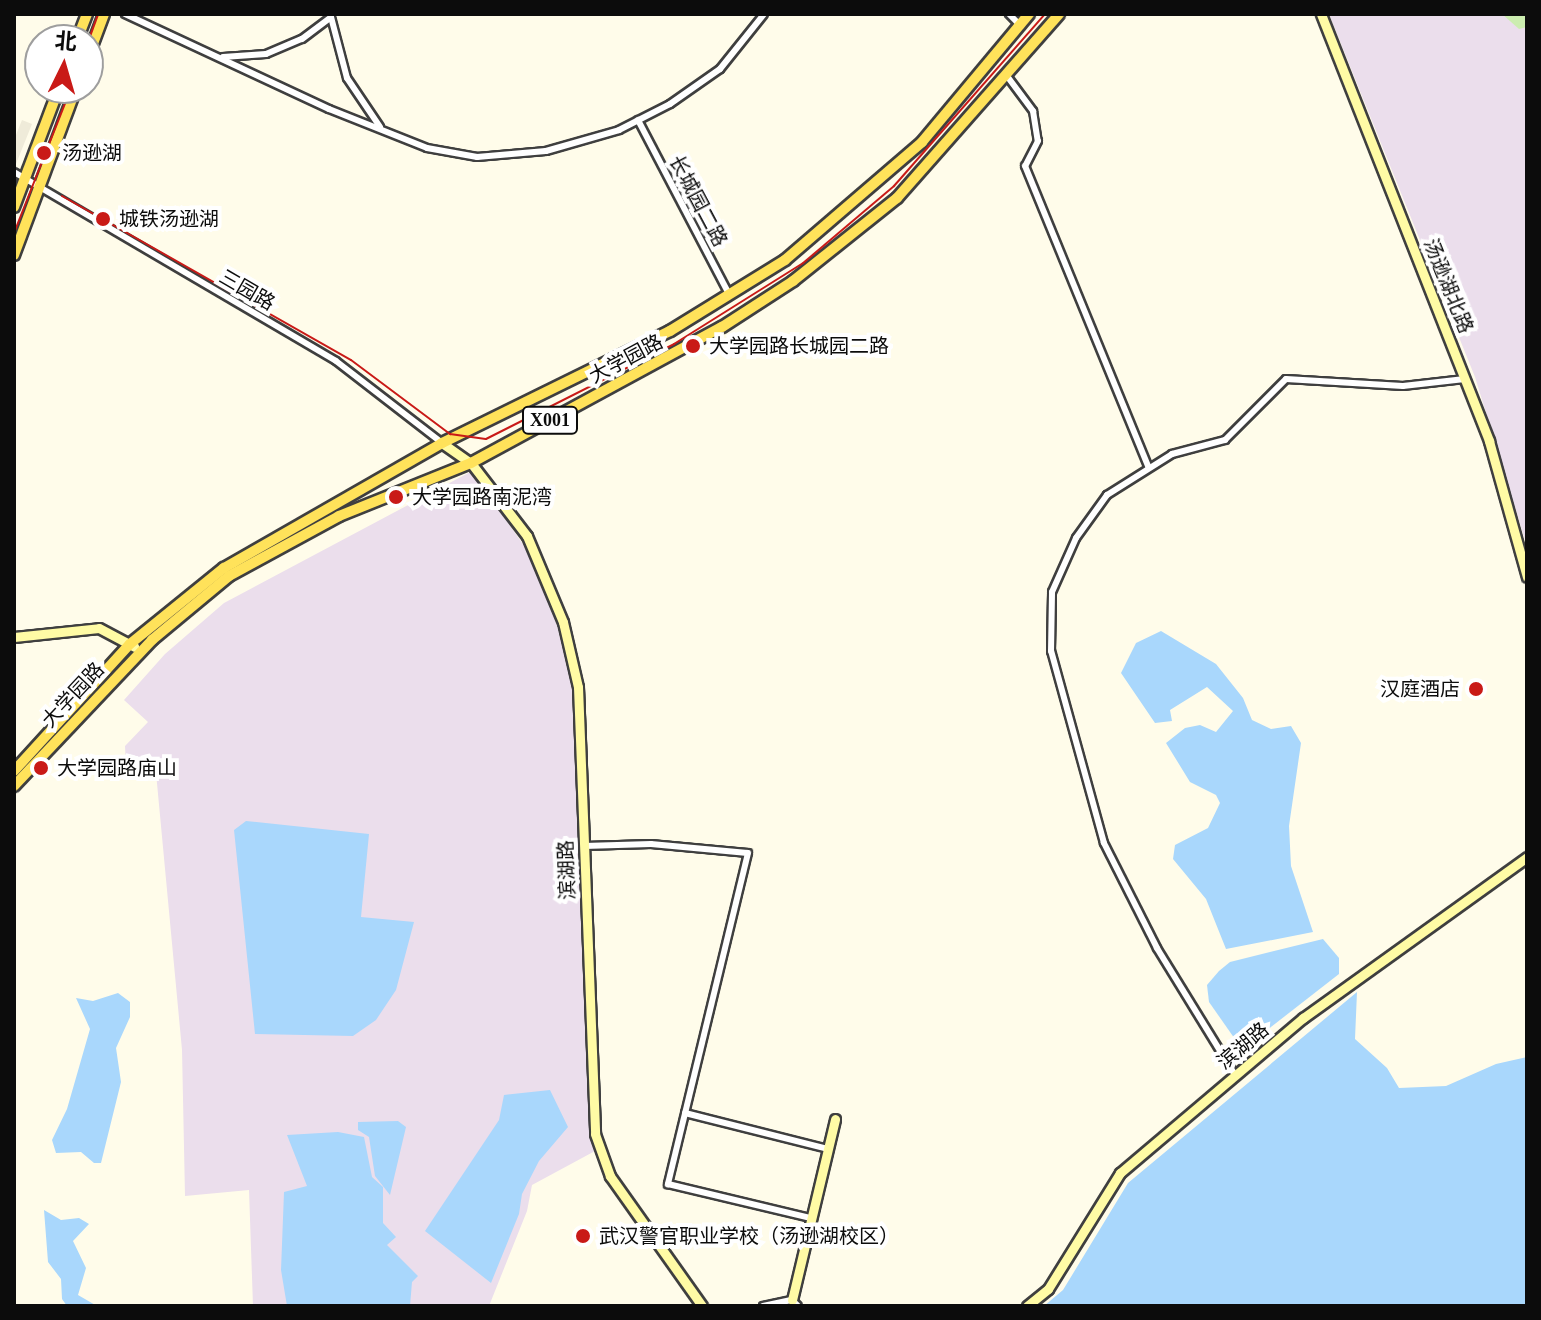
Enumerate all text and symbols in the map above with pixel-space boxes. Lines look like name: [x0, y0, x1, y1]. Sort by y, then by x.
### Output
north arrow: [24, 24, 104, 104]
text: 北: [54, 28, 78, 55]
place label: 汤逊湖: [62, 141, 122, 165]
marker: 汤逊湖: [33, 142, 55, 164]
street label: 长城园二路: [664, 151, 732, 251]
place label: 城铁汤逊湖: [119, 207, 219, 231]
marker: 城铁汤逊湖: [94, 210, 112, 228]
street label: 汤逊湖北路: [1418, 235, 1478, 337]
street label: 三园路: [215, 265, 279, 315]
street label: 大学园路: [585, 330, 667, 388]
place label: 大学园路长城园二路: [709, 334, 889, 358]
marker: 大学园路长城园二路: [684, 337, 702, 355]
road number: X001: [522, 406, 578, 434]
place label: 大学园路南泥湾: [412, 485, 552, 509]
marker: 大学园路南泥湾: [387, 488, 405, 506]
street label: 大学园路: [37, 658, 109, 732]
place label: 汉庭酒店: [1380, 677, 1460, 701]
marker: 汉庭酒店: [1467, 680, 1485, 698]
place label: 大学园路庙山: [57, 756, 177, 780]
marker: 大学园路庙山: [32, 759, 50, 777]
street label: 滨湖路: [554, 840, 580, 900]
street label: 滨湖路: [1212, 1018, 1274, 1074]
place label: 武汉警官职业学校（汤逊湖校区）: [599, 1224, 899, 1248]
marker: 武汉警官职业学校（汤逊湖校区）: [574, 1227, 592, 1245]

